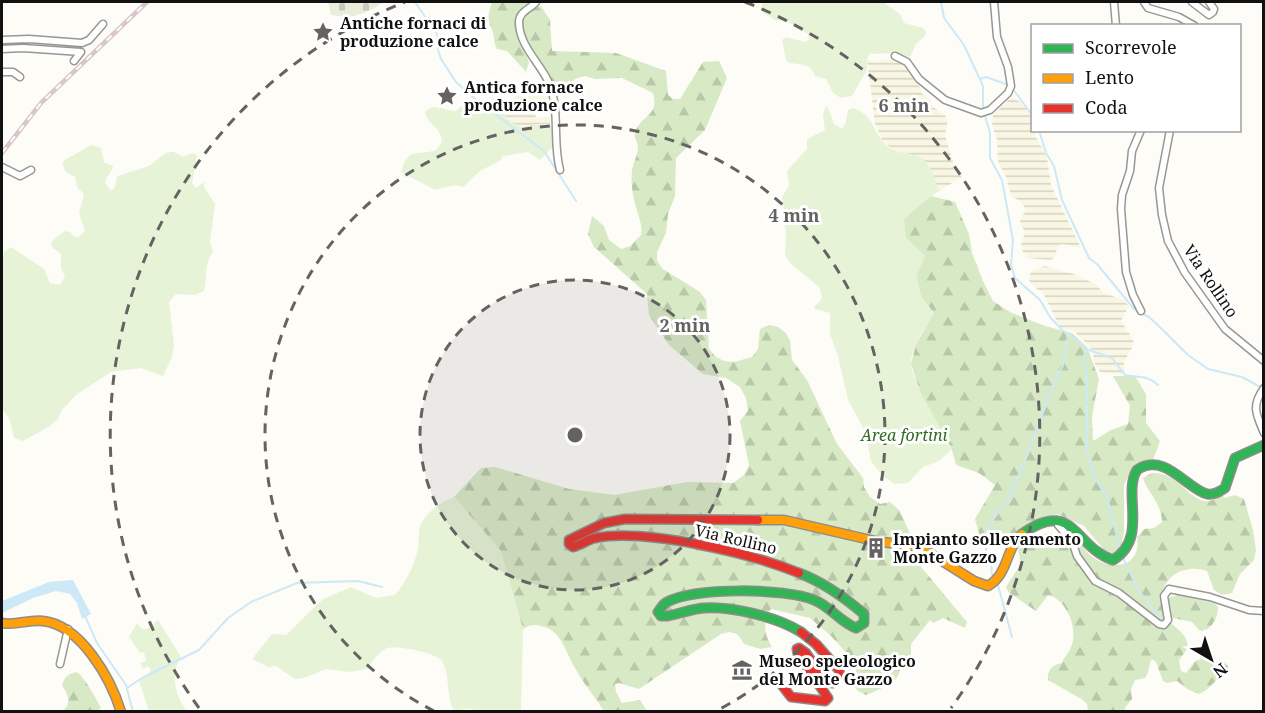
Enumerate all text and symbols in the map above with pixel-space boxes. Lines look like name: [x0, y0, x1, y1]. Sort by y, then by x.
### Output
place label: Antiche fornaci di produzione calce: [340, 12, 487, 52]
place icon: Antiche fornaci di produzione calce: [311, 20, 335, 44]
legend: [1031, 24, 1241, 132]
text: Scorrevole: [1085, 35, 1177, 59]
text: Lento: [1085, 65, 1134, 89]
place label: Antica fornace produzione calce: [464, 76, 603, 116]
place icon: Antica fornace produzione calce: [435, 84, 459, 108]
text: 6 min: [879, 93, 929, 117]
text: Coda: [1085, 95, 1128, 119]
text: 4 min: [769, 203, 819, 227]
street label: Via Rollino: [1179, 240, 1243, 322]
text: 2 min: [660, 313, 710, 337]
park label: Area fortini: [860, 424, 947, 446]
centre of rings: [565, 425, 585, 445]
street label: Via Rollino: [693, 519, 779, 559]
place label: Impianto sollevamento Monte Gazzo: [893, 528, 1081, 568]
building icon: Impianto sollevamento Monte Gazzo: [864, 536, 888, 560]
north arrow: [1181, 629, 1241, 689]
place label: Museo speleologico del Monte Gazzo: [759, 650, 916, 690]
museum icon: Museo speleologico del Monte Gazzo: [730, 658, 754, 682]
text: N: [1208, 658, 1232, 683]

